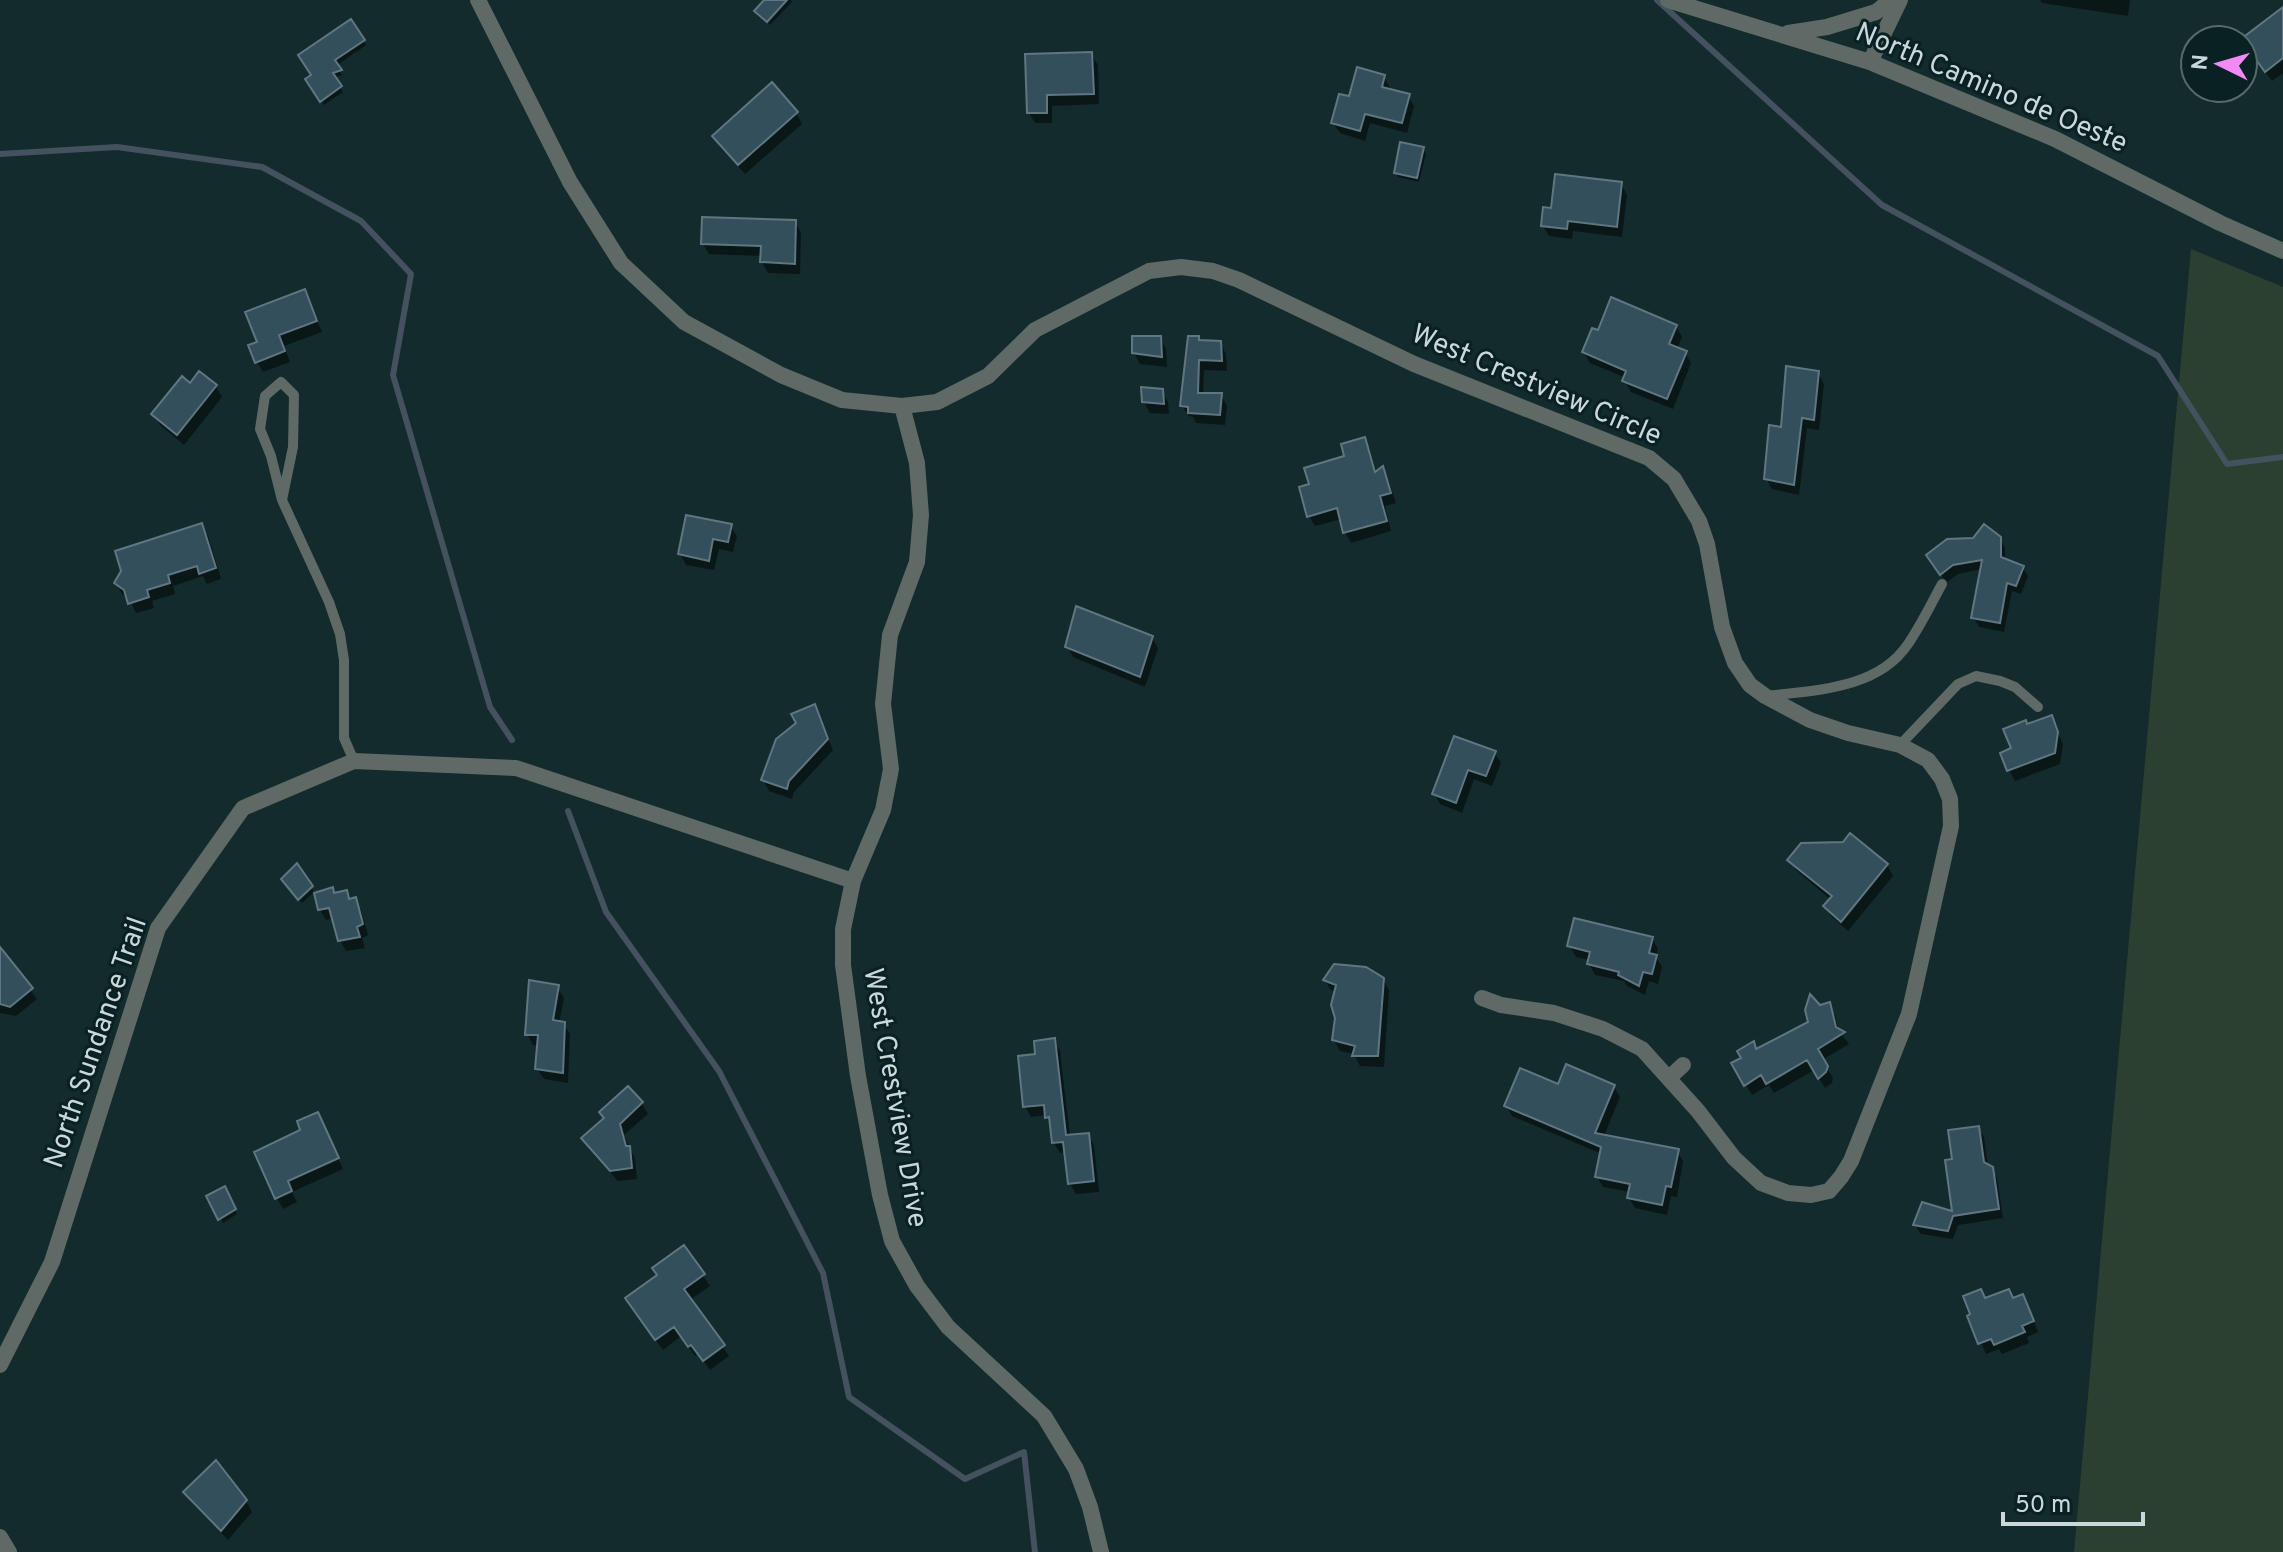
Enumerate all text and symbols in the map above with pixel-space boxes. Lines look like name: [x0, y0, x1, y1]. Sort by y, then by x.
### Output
street label: North Camino de Oeste: [1850, 15, 2132, 163]
north arrow: [2179, 24, 2259, 104]
text: N: [2187, 53, 2216, 72]
street label: West Crestview Circle: [1405, 317, 1667, 455]
street label: North Sundance Trail: [37, 913, 157, 1173]
street label: West Crestview Drive: [853, 965, 935, 1231]
scale bar: [2003, 1476, 2143, 1526]
text: 50 m: [2015, 1491, 2071, 1521]

